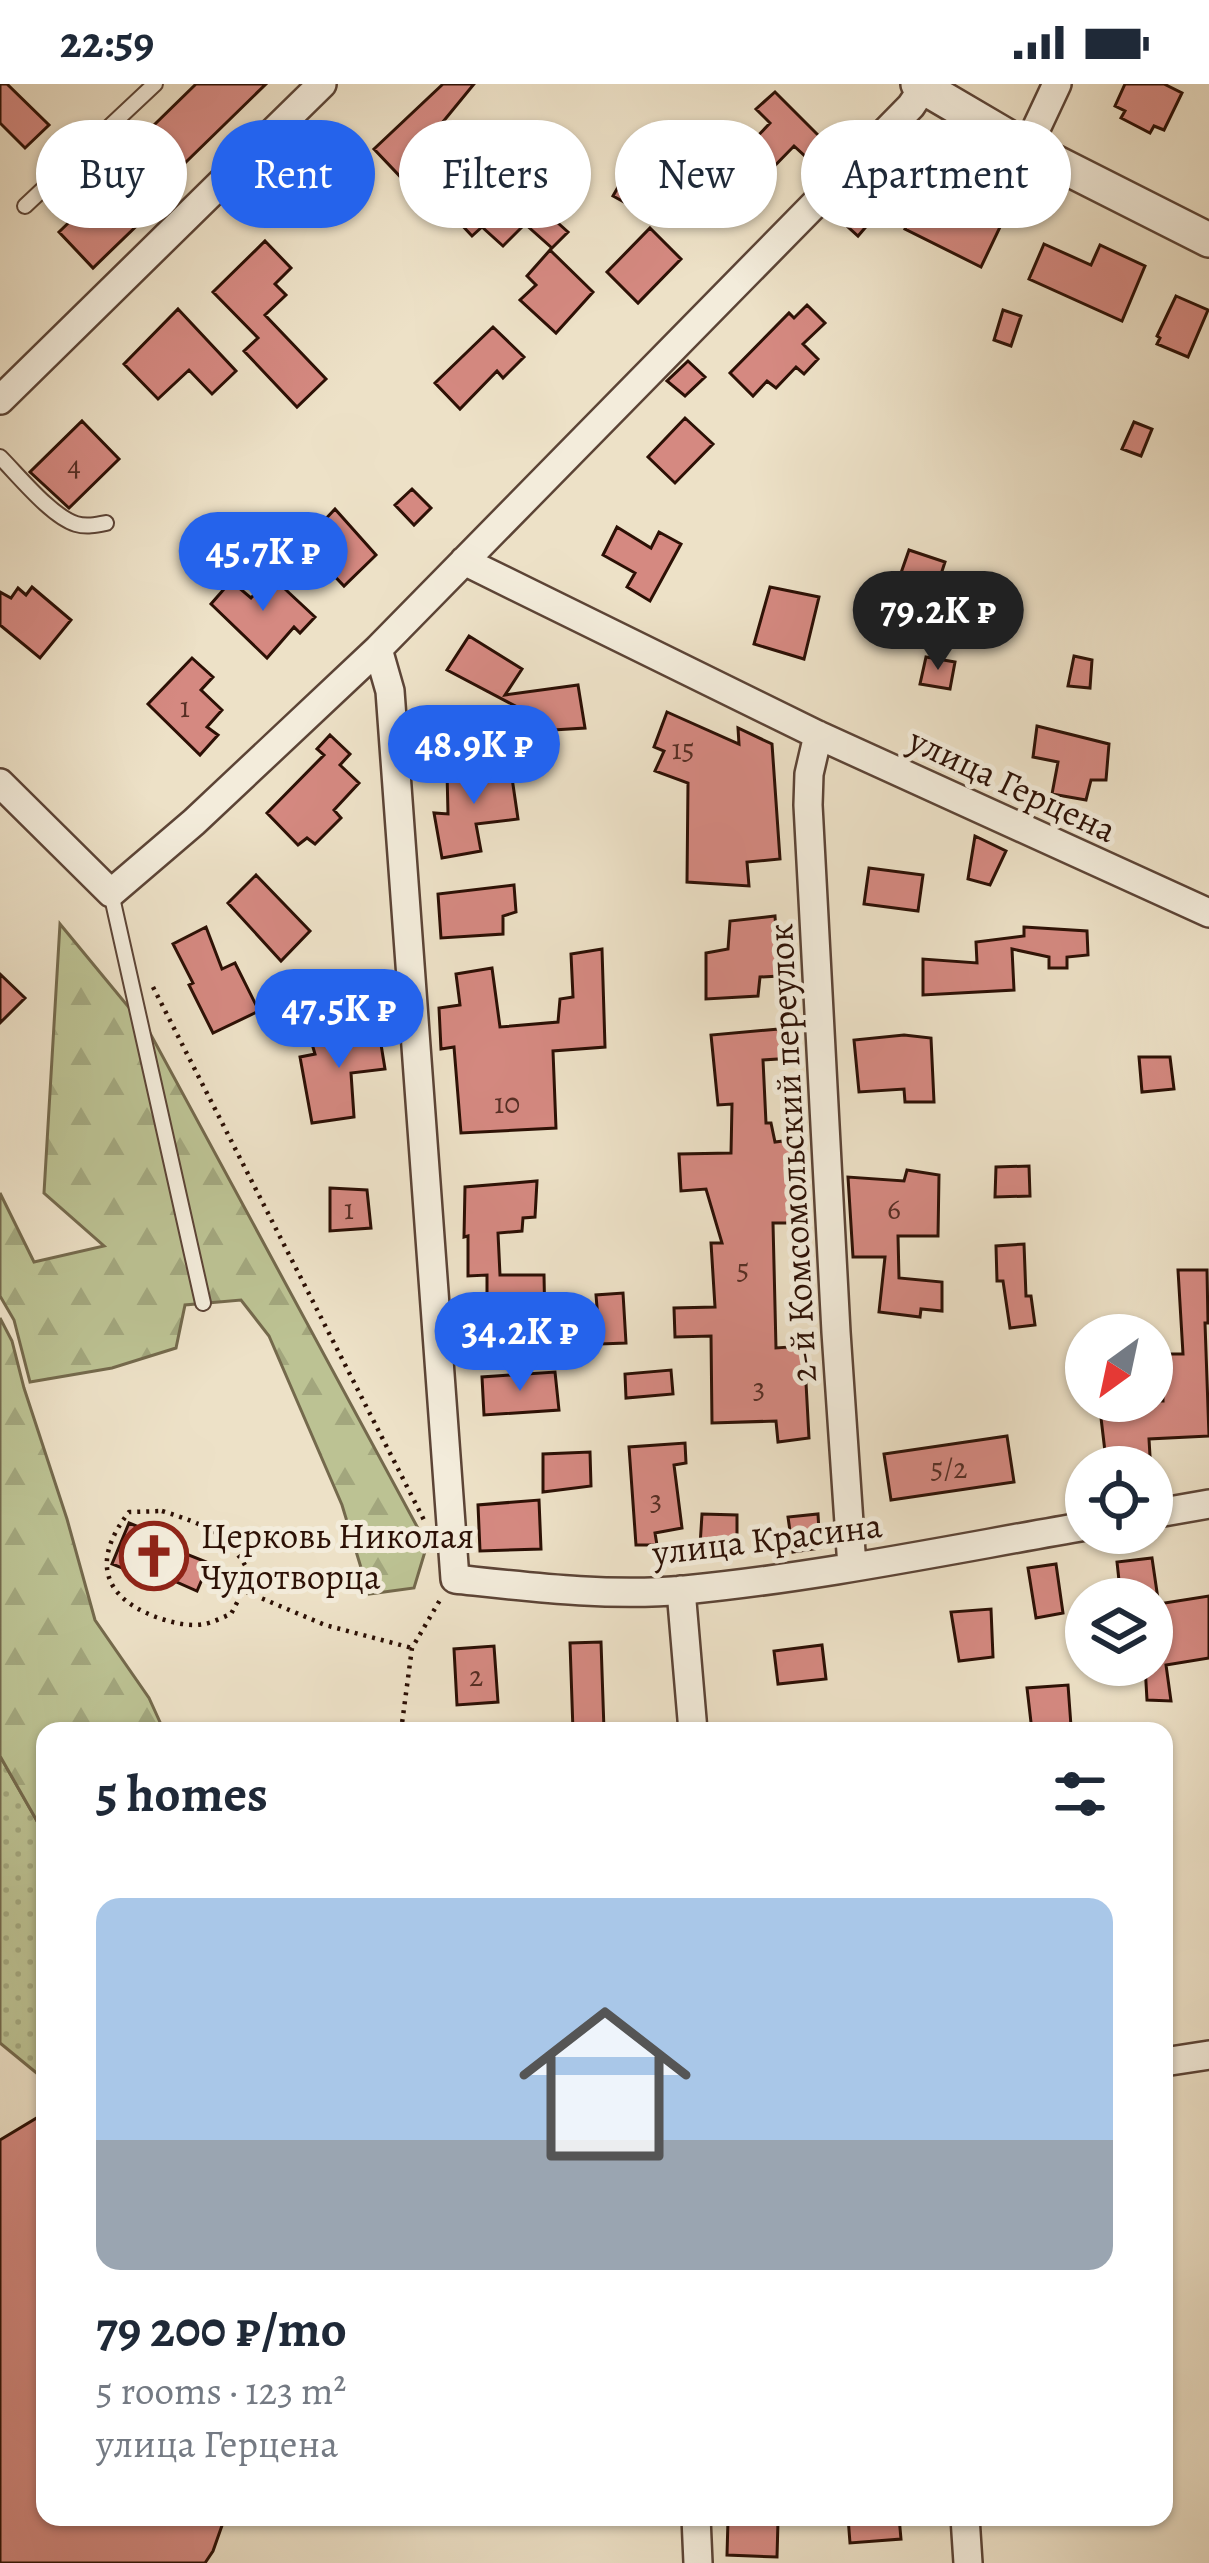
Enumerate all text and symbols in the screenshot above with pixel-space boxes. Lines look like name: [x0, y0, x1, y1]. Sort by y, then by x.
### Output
text: 22:59: [60, 11, 154, 73]
chip: Buy: [36, 120, 187, 228]
chip: Rent: [211, 120, 375, 228]
chip: Filters: [399, 120, 591, 228]
chip: New: [615, 120, 777, 228]
chip: Apartment: [801, 120, 1071, 228]
house number: 4: [67, 446, 81, 486]
pin: 45.7K ₽: [152, 512, 374, 614]
text: 45.7K ₽: [206, 524, 320, 577]
pin: 79.2K ₽: [827, 571, 1049, 673]
text: 79.2K ₽: [880, 583, 996, 636]
house number: 1: [180, 687, 190, 727]
pin: 48.9K ₽: [363, 705, 585, 807]
street label: улица Герцена: [900, 715, 1125, 854]
text: 48.9K ₽: [415, 717, 533, 770]
house number: 15: [671, 729, 695, 769]
street label: 2-й Комсомольский переулок: [755, 922, 828, 1384]
pin: 47.5K ₽: [228, 969, 450, 1071]
text: 47.5K ₽: [282, 981, 396, 1034]
house number: 10: [494, 1083, 520, 1123]
house number: 1: [344, 1189, 354, 1229]
house number: 6: [887, 1189, 901, 1229]
house number: 5: [737, 1249, 749, 1289]
pin: 34.2K ₽: [409, 1292, 631, 1394]
text: 34.2K ₽: [462, 1304, 578, 1357]
north arrow: [1065, 1314, 1173, 1422]
map controls: [1065, 1314, 1173, 1686]
house number: 3: [753, 1368, 765, 1408]
button: locate: [1065, 1446, 1173, 1554]
house number: 5/2: [930, 1448, 968, 1488]
house number: 3: [650, 1480, 662, 1520]
street label: улица Красина: [648, 1500, 885, 1577]
place label: Церковь Николая Чудотворца: [201, 1511, 474, 1601]
church icon: Церковь Николая Чудотворца: [119, 1521, 189, 1591]
button: layers: [1065, 1578, 1173, 1686]
house number: 2: [469, 1656, 483, 1696]
text: 5 homes: [96, 1759, 268, 1829]
icon: filters: [1047, 1761, 1113, 1827]
icon: home: [497, 1976, 713, 2192]
text: 79 200 ₽/mo: [96, 2294, 347, 2364]
text: 5 rooms · 123 m²: [96, 2364, 346, 2417]
text: улица Герцена: [96, 2417, 338, 2470]

